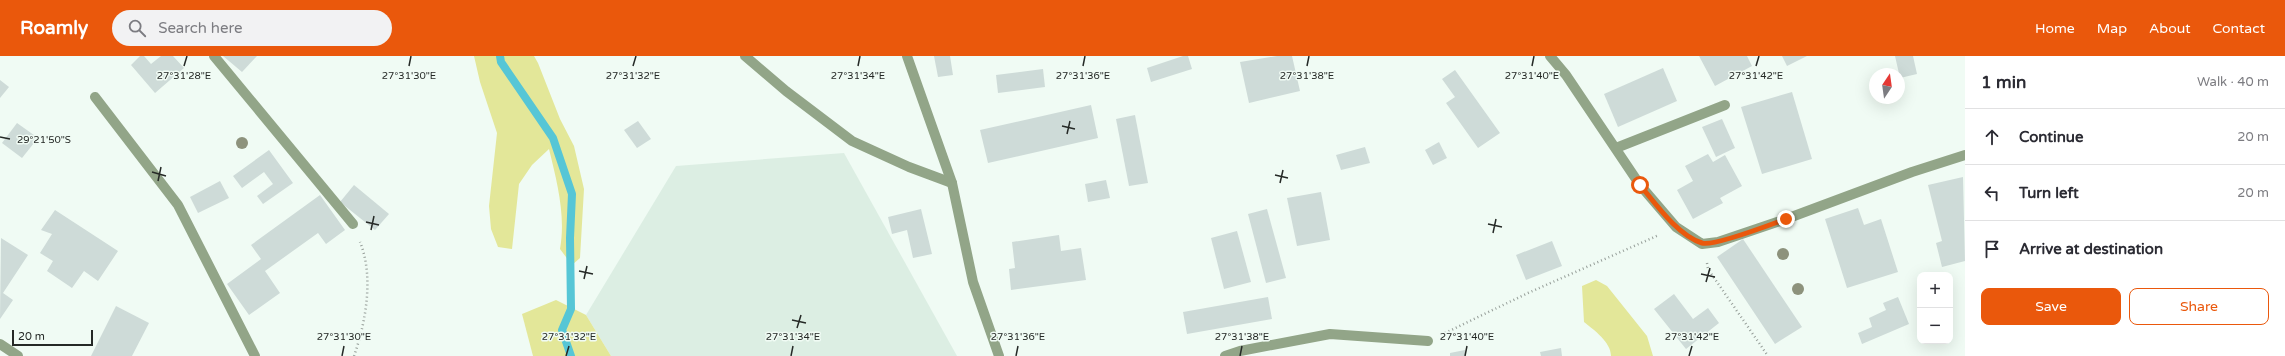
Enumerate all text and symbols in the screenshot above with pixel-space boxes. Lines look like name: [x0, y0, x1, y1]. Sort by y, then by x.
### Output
search box: [112, 10, 392, 46]
text: Roamly: [20, 17, 88, 39]
icon: search: [126, 17, 148, 39]
text: Search here: [158, 19, 243, 37]
text: Home: [2035, 20, 2075, 37]
text: Map: [2097, 20, 2127, 37]
text: About: [2149, 20, 2191, 37]
text: Contact: [2213, 20, 2265, 37]
north arrow: [1869, 68, 1905, 104]
text: 27°31'28"E: [157, 70, 211, 82]
text: 27°31'30"E: [382, 70, 436, 82]
text: 27°31'32"E: [606, 70, 660, 82]
text: 27°31'34"E: [831, 70, 885, 82]
text: 27°31'36"E: [1056, 70, 1110, 82]
text: 27°31'38"E: [1280, 70, 1334, 82]
text: 27°31'40"E: [1505, 70, 1559, 82]
text: 27°31'42"E: [1729, 70, 1783, 82]
text: 1 min: [1981, 72, 2026, 93]
text: Walk · 40 m: [2197, 74, 2269, 90]
icon: ahead: [1981, 126, 2003, 148]
text: Continue: [2019, 128, 2083, 146]
text: 20 m: [2237, 129, 2269, 145]
text: 29°21'50"S: [17, 134, 71, 146]
route start: [1631, 176, 1649, 194]
icon: left: [1981, 182, 2003, 204]
text: Turn left: [2019, 184, 2079, 202]
text: 20 m: [2237, 185, 2269, 201]
route end: [1777, 210, 1795, 228]
icon: arrive: [1981, 238, 2003, 260]
text: Arrive at destination: [2019, 240, 2163, 258]
map controls: [1917, 272, 1953, 344]
button: +: [1917, 272, 1953, 308]
button: Save: [1981, 288, 2121, 325]
button: Share: [2129, 288, 2269, 325]
button: −: [1917, 308, 1953, 344]
scale bar: [12, 328, 93, 347]
text: 20 m: [18, 330, 45, 343]
text: 27°31'30"E: [317, 331, 371, 343]
text: 27°31'32"E: [542, 331, 596, 343]
text: 27°31'34"E: [766, 331, 820, 343]
text: 27°31'36"E: [991, 331, 1045, 343]
text: 27°31'38"E: [1215, 331, 1269, 343]
text: 27°31'40"E: [1440, 331, 1494, 343]
text: 27°31'42"E: [1665, 331, 1719, 343]

